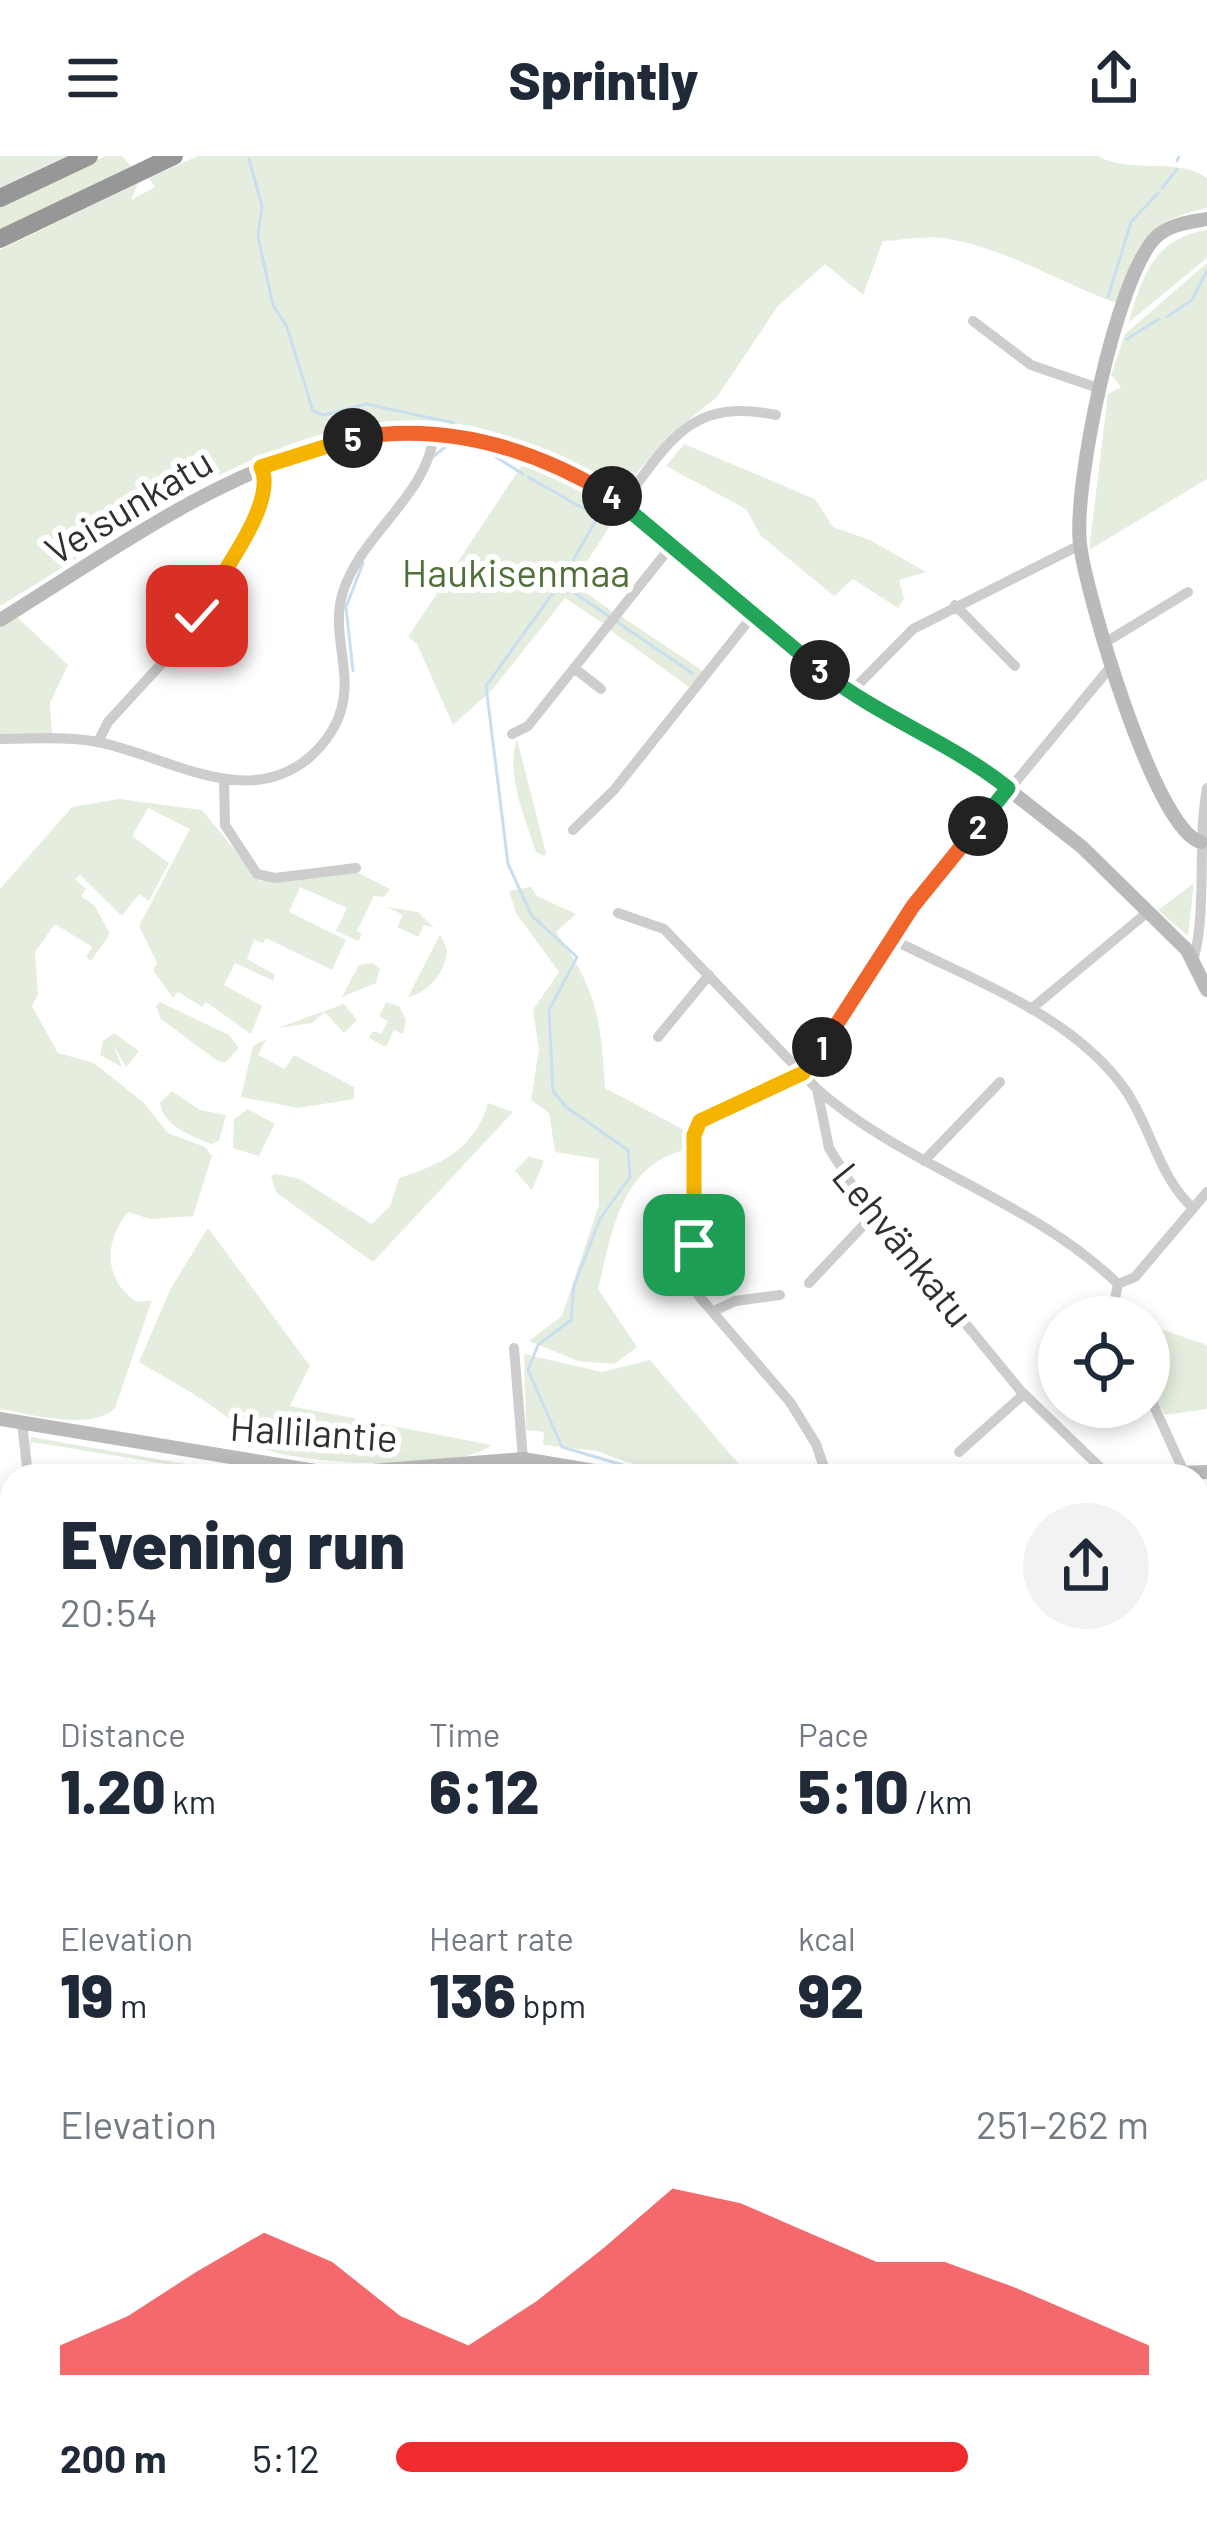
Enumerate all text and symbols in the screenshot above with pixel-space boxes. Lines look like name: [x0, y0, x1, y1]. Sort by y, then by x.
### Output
icon: menu: [60, 45, 126, 111]
icon: share: [1081, 45, 1147, 111]
text: Sprintly: [508, 46, 699, 111]
pin: 5: [323, 408, 383, 468]
text: 5: [344, 418, 362, 458]
street label: Veisunkatu: [36, 437, 220, 573]
pin: 4: [582, 466, 642, 526]
text: 4: [602, 476, 622, 516]
park label: Haukisenmaa: [402, 548, 630, 595]
pin: [146, 565, 248, 667]
icon: check: [164, 583, 230, 649]
pin: 3: [790, 640, 850, 700]
text: 3: [811, 650, 829, 690]
pin: 2: [948, 796, 1008, 856]
text: 2: [969, 806, 987, 846]
pin: 1: [792, 1017, 852, 1077]
text: 1: [816, 1027, 828, 1067]
street label: Lehvänkatu: [824, 1153, 984, 1335]
pin: [643, 1194, 745, 1296]
icon: arrive: [661, 1212, 727, 1278]
map controls: [1038, 1296, 1170, 1428]
button: locate: [1038, 1296, 1170, 1428]
street label: Hallilantie: [228, 1402, 400, 1460]
text: Evening run: [60, 1503, 405, 1582]
button: share: [1023, 1503, 1149, 1629]
text: 20:54: [60, 1588, 158, 1635]
text: Distance: [60, 1714, 186, 1754]
text: Time: [429, 1714, 500, 1754]
text: Pace: [798, 1714, 869, 1754]
text: 1.20: [60, 1754, 166, 1826]
text: 6:12: [429, 1754, 539, 1826]
text: 5:10: [798, 1754, 909, 1826]
text: km: [166, 1781, 216, 1821]
text: /km: [909, 1781, 972, 1821]
text: Elevation: [60, 1918, 193, 1958]
text: Heart rate: [429, 1918, 574, 1958]
text: kcal: [798, 1918, 856, 1958]
text: 19: [60, 1958, 113, 2030]
text: 136: [429, 1958, 516, 2030]
text: 92: [798, 1958, 864, 2030]
text: m: [113, 1985, 147, 2025]
text: bpm: [516, 1985, 586, 2025]
text: Elevation: [60, 2100, 217, 2147]
text: 251–262 m: [976, 2100, 1149, 2147]
text: 200 m: [60, 2434, 167, 2481]
text: 5:12: [252, 2434, 320, 2481]

